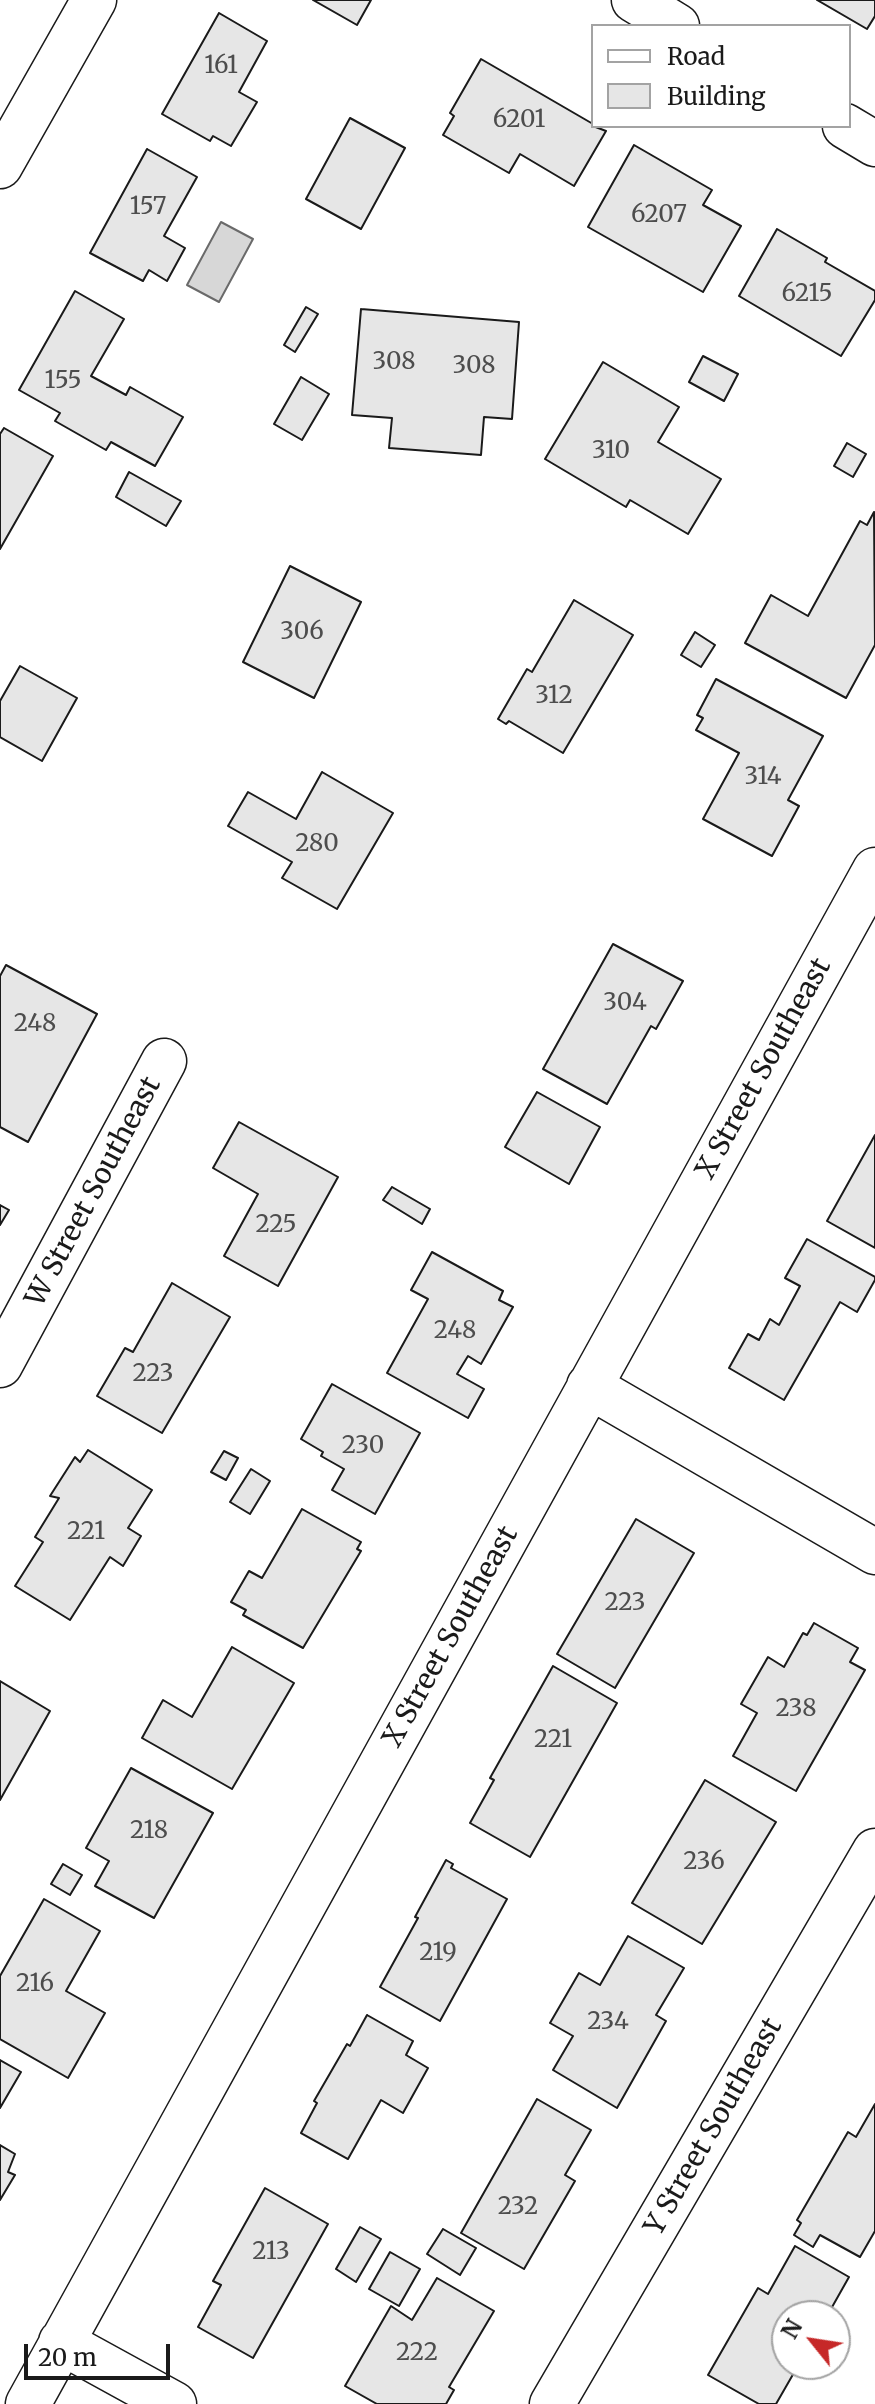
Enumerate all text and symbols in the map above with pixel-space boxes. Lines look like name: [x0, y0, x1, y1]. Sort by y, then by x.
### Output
legend: [591, 24, 851, 128]
text: Road: [667, 41, 725, 72]
house number: 161: [204, 52, 238, 80]
text: Building: [667, 81, 766, 112]
house number: 6201: [493, 106, 545, 134]
house number: 157: [130, 193, 166, 221]
house number: 6207: [631, 201, 687, 229]
house number: 6215: [781, 280, 833, 308]
house number: 308: [372, 348, 416, 376]
house number: 308: [452, 352, 496, 380]
house number: 155: [45, 367, 81, 395]
house number: 310: [592, 437, 630, 465]
house number: 306: [280, 618, 324, 646]
house number: 312: [535, 682, 573, 710]
house number: 314: [744, 763, 782, 791]
house number: 280: [295, 830, 339, 858]
street label: X Street Southeast: [689, 953, 839, 1185]
house number: 304: [603, 989, 647, 1017]
house number: 248: [14, 1010, 56, 1038]
street label: W Street Southeast: [19, 1071, 169, 1313]
house number: 225: [255, 1211, 297, 1239]
house number: 248: [434, 1317, 476, 1345]
house number: 223: [133, 1360, 173, 1388]
house number: 230: [342, 1432, 384, 1460]
house number: 221: [67, 1518, 105, 1546]
street label: X Street Southeast: [376, 1521, 526, 1753]
house number: 223: [605, 1589, 645, 1617]
house number: 238: [775, 1695, 817, 1723]
house number: 221: [534, 1726, 572, 1754]
house number: 218: [130, 1817, 168, 1845]
house number: 236: [683, 1848, 725, 1876]
house number: 219: [419, 1939, 457, 1967]
house number: 216: [16, 1970, 54, 1998]
house number: 234: [587, 2008, 629, 2036]
street label: Y Street Southeast: [638, 2012, 790, 2242]
house number: 232: [498, 2193, 538, 2221]
house number: 213: [252, 2238, 290, 2266]
north arrow: [771, 2300, 851, 2380]
text: N: [775, 2314, 808, 2344]
scale bar: [28, 2328, 174, 2378]
house number: 222: [396, 2339, 438, 2367]
text: 20 m: [38, 2342, 97, 2373]

